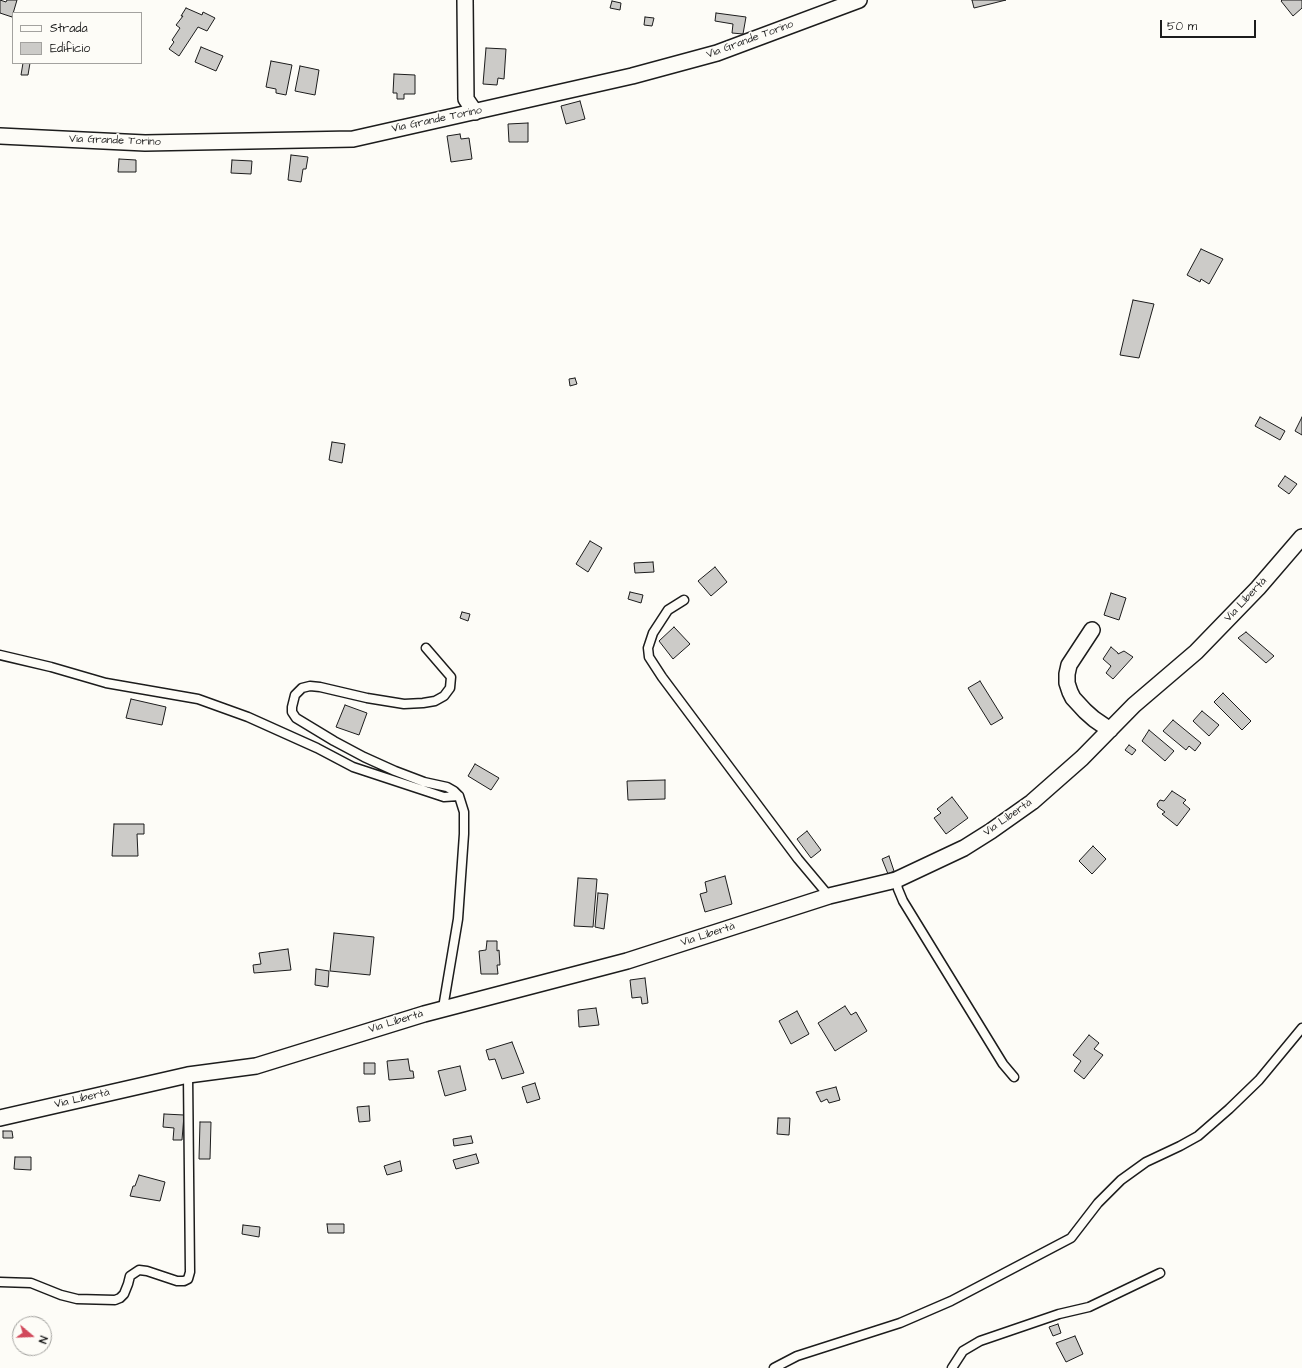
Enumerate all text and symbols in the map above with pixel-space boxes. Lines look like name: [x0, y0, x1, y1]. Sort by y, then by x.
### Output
legend: [12, 12, 142, 64]
scale bar: [1162, 12, 1258, 38]
street label: Via Grande Torino: [705, 18, 795, 62]
text: 50 m: [1167, 18, 1197, 35]
text: Strada: [50, 20, 88, 37]
text: Edificio: [50, 40, 90, 57]
street label: Via Grande Torino: [391, 104, 483, 136]
street label: Via Grande Torino: [69, 133, 161, 149]
street label: Via Libertà: [1222, 575, 1270, 625]
street label: Via Libertà: [981, 797, 1035, 839]
street label: Via Libertà: [679, 920, 737, 950]
street label: Via Libertà: [367, 1007, 425, 1037]
street label: Via Libertà: [53, 1086, 111, 1112]
north arrow: [12, 1316, 52, 1356]
text: N: [35, 1334, 51, 1345]

